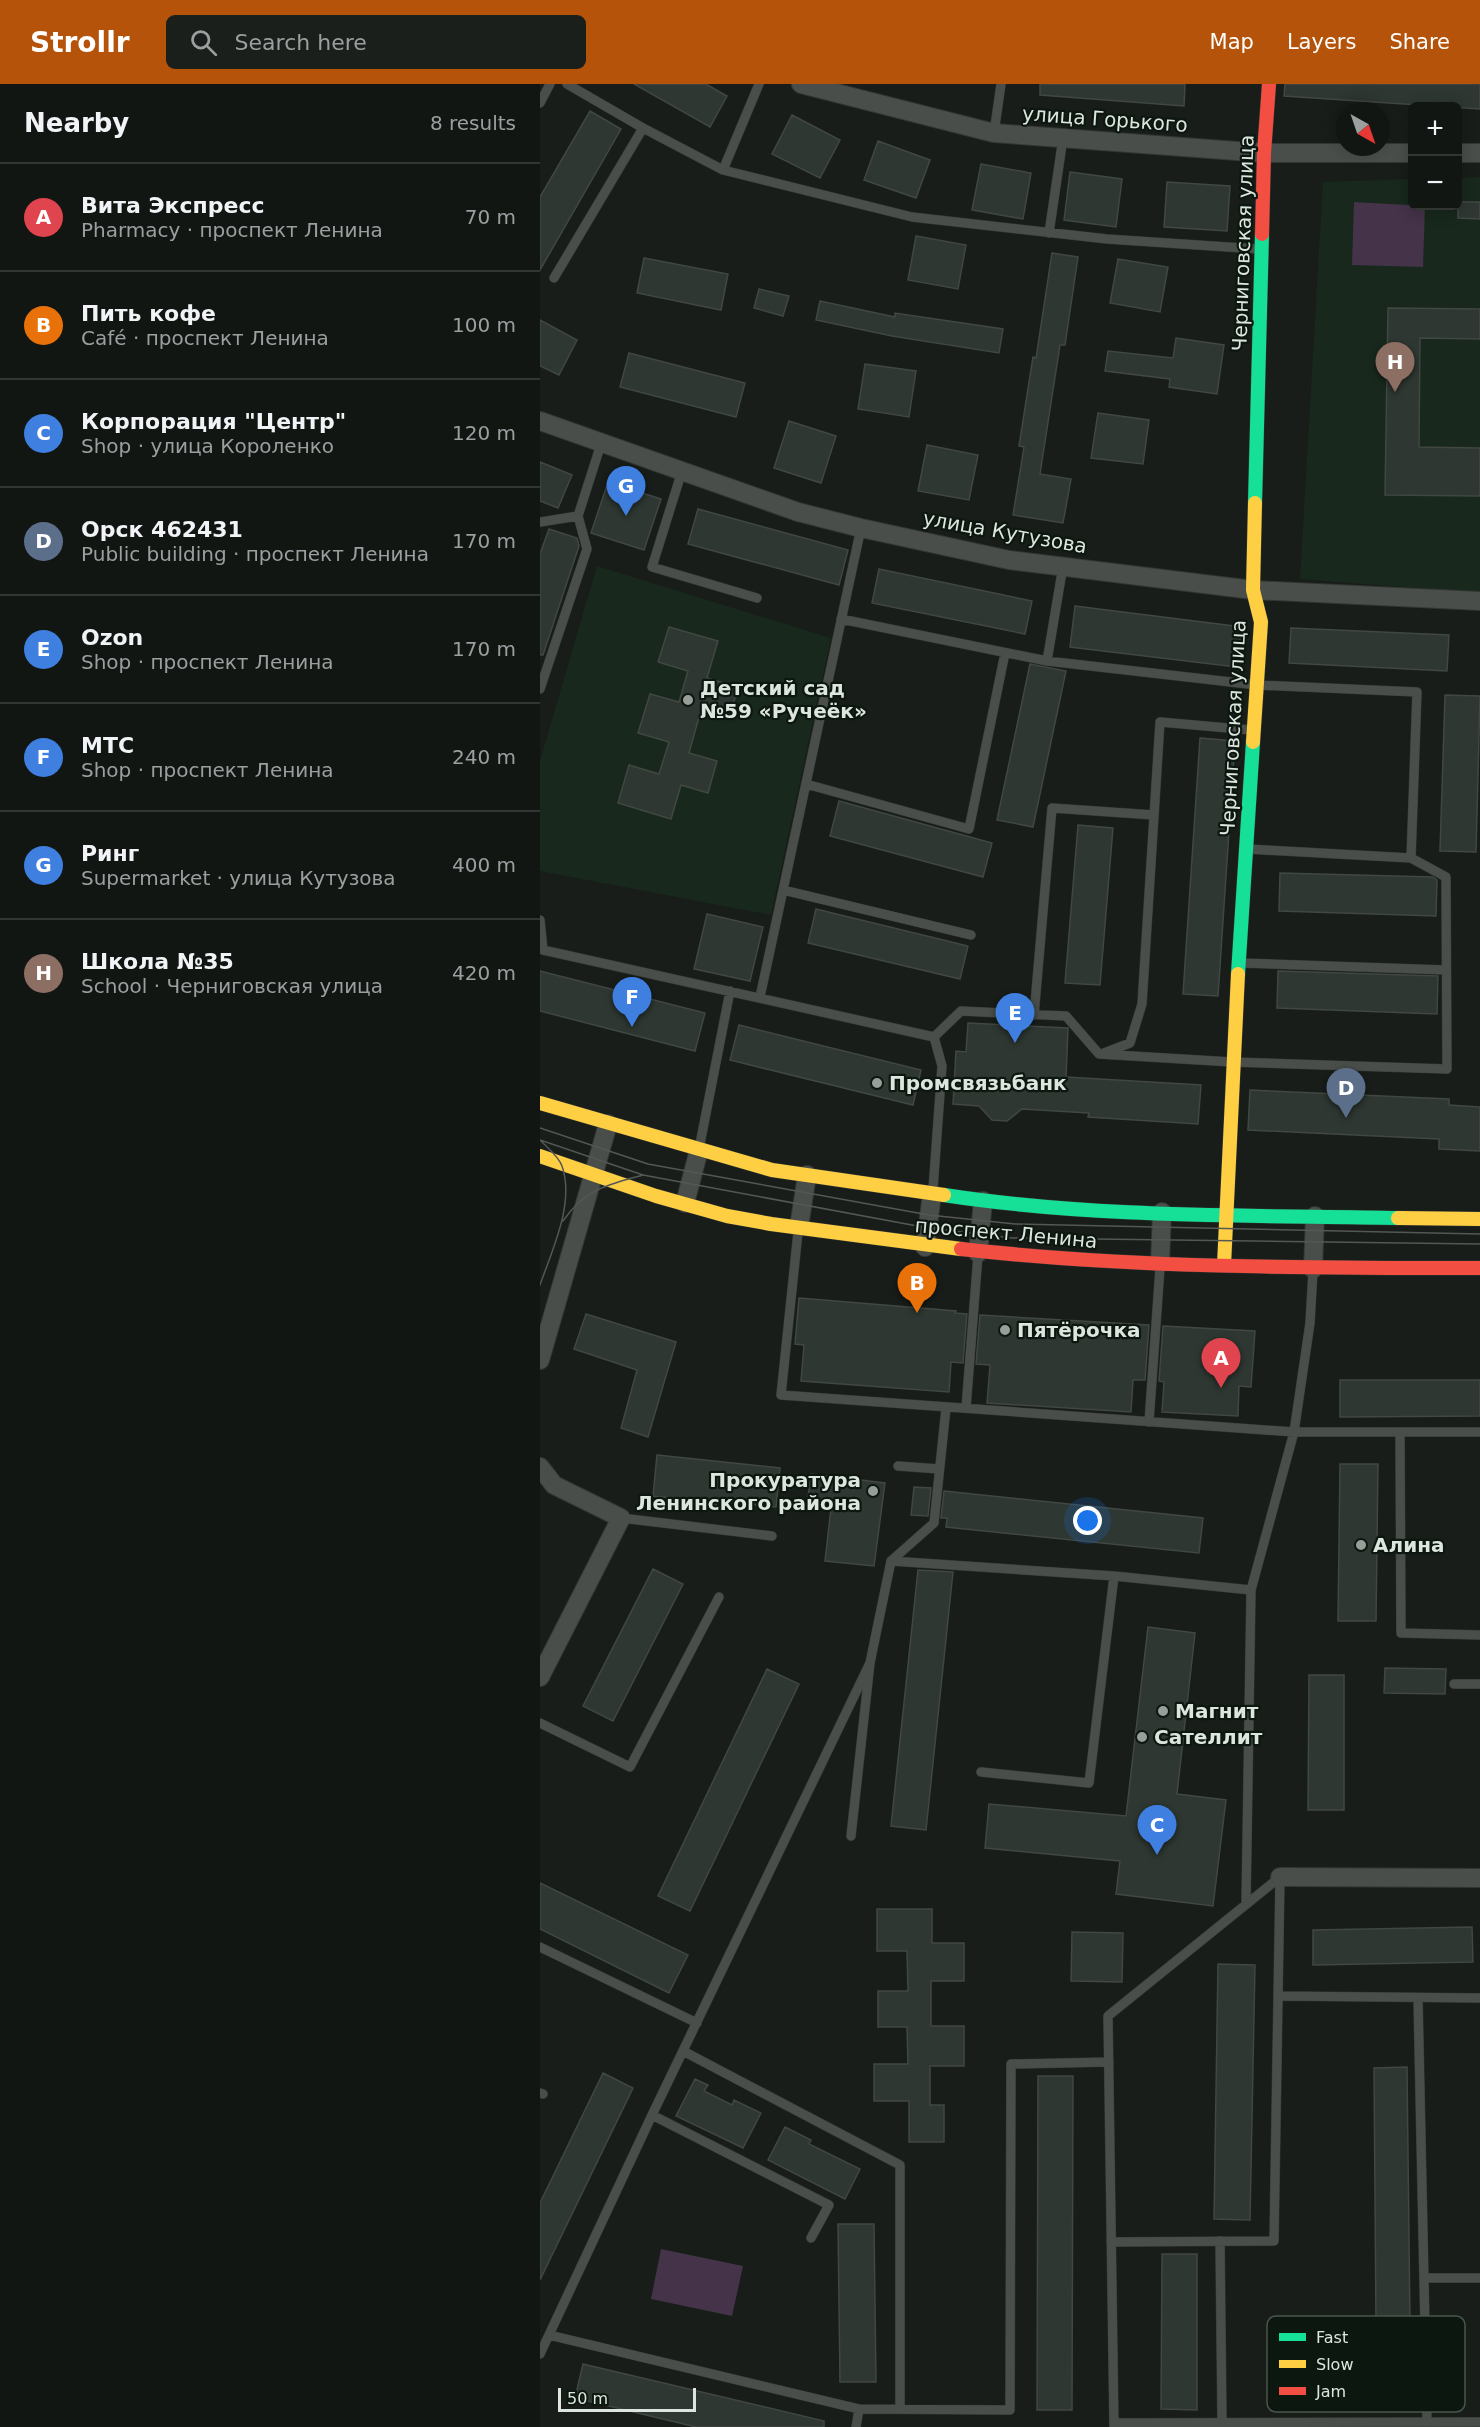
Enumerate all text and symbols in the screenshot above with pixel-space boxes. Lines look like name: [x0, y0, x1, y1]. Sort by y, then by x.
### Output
search box: [166, 15, 586, 69]
text: Strollr: [30, 26, 130, 59]
icon: search: [187, 26, 220, 59]
text: Search here: [235, 30, 367, 55]
text: Map: [1210, 30, 1254, 54]
text: Layers: [1287, 30, 1356, 54]
text: Share: [1389, 30, 1450, 54]
street label: улица Горького: [1021, 101, 1189, 137]
north arrow: [1336, 102, 1390, 156]
map controls: [1408, 102, 1462, 210]
button: +: [1408, 102, 1462, 156]
text: Nearby: [24, 108, 129, 138]
text: 8 results: [430, 111, 516, 135]
street label: Черниговская улица: [1227, 134, 1259, 352]
button: −: [1408, 156, 1462, 210]
text: Вита Экспресс: [81, 193, 265, 218]
text: A: [36, 205, 51, 229]
text: 70 m: [465, 205, 516, 229]
text: Pharmacy · проспект Ленина: [81, 218, 383, 242]
text: Пить кофе: [81, 301, 216, 326]
text: B: [36, 313, 51, 337]
text: 100 m: [452, 313, 516, 337]
text: Café · проспект Ленина: [81, 326, 329, 350]
pin: H: [1376, 342, 1414, 392]
text: Корпорация "Центр": [81, 409, 346, 434]
text: C: [36, 421, 51, 445]
text: 120 m: [452, 421, 516, 445]
text: Shop · улица Короленко: [81, 434, 334, 458]
pin: G: [606, 466, 646, 516]
street label: улица Кутузова: [921, 506, 1089, 558]
text: Орск 462431: [81, 517, 243, 542]
text: D: [35, 529, 52, 553]
text: 170 m: [452, 529, 516, 553]
text: Public building · проспект Ленина: [81, 542, 429, 566]
street label: Черниговская улица: [1215, 619, 1251, 837]
text: Ozon: [81, 625, 143, 650]
text: E: [37, 637, 50, 661]
text: 170 m: [452, 637, 516, 661]
text: Shop · проспект Ленина: [81, 650, 334, 674]
place label: Детский сад №59 «Ручеёк»: [700, 676, 867, 723]
marker: Детский сад №59 «Ручеёк»: [681, 693, 695, 707]
text: МТС: [81, 733, 134, 758]
text: F: [37, 745, 50, 769]
text: 240 m: [452, 745, 516, 769]
text: Shop · проспект Ленина: [81, 758, 334, 782]
text: Ринг: [81, 841, 139, 866]
text: G: [35, 853, 52, 877]
text: 400 m: [452, 853, 516, 877]
text: Supermarket · улица Кутузова: [81, 866, 396, 890]
text: Школа №35: [81, 949, 234, 974]
text: H: [35, 961, 52, 985]
text: 420 m: [452, 961, 516, 985]
text: School · Черниговская улица: [81, 974, 383, 998]
pin: F: [612, 978, 652, 1027]
pin: E: [996, 994, 1034, 1043]
pin: D: [1326, 1068, 1366, 1118]
place label: Промсвязьбанк: [889, 1071, 1067, 1095]
marker: Промсвязьбанк: [870, 1076, 884, 1090]
street label: проспект Ленина: [914, 1213, 1098, 1253]
pin: B: [898, 1264, 937, 1313]
place label: Пятёрочка: [1017, 1318, 1141, 1342]
marker: Пятёрочка: [998, 1323, 1012, 1337]
pin: A: [1202, 1338, 1240, 1388]
place label: Прокуратура Ленинского района: [636, 1468, 861, 1515]
marker: Прокуратура Ленинского района: [866, 1484, 880, 1498]
your location: [1073, 1506, 1102, 1535]
place label: Алина: [1373, 1533, 1444, 1557]
marker: Алина: [1354, 1538, 1368, 1552]
place label: Магнит: [1175, 1699, 1259, 1723]
marker: Магнит: [1156, 1704, 1170, 1718]
place label: Сателлит: [1154, 1725, 1263, 1749]
marker: Сателлит: [1135, 1730, 1149, 1744]
pin: C: [1138, 1806, 1176, 1855]
legend: [1267, 2316, 1465, 2412]
text: Fast: [1316, 2328, 1348, 2347]
text: Slow: [1316, 2355, 1353, 2374]
text: Jam: [1315, 2382, 1346, 2401]
scale bar: [558, 2385, 696, 2412]
text: 50 m: [567, 2389, 608, 2408]

